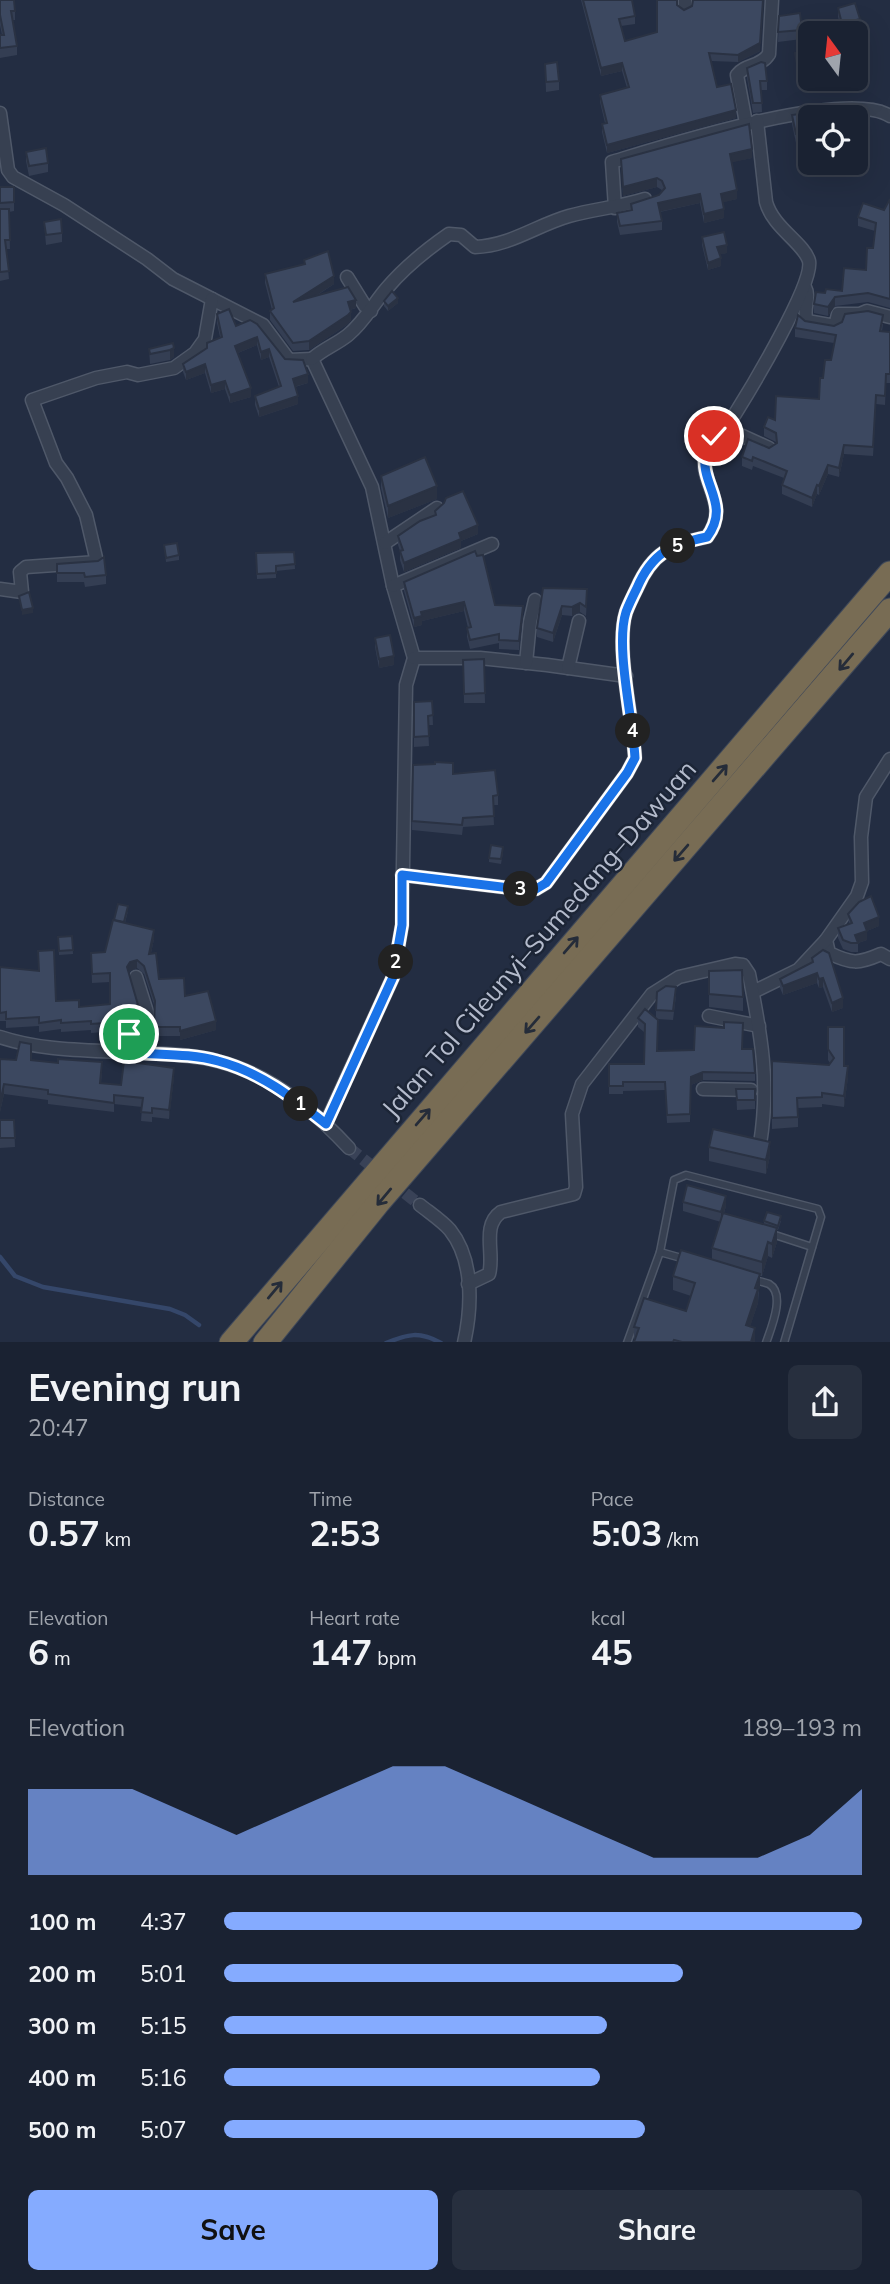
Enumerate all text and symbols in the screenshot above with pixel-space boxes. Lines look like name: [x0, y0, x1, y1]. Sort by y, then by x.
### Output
north arrow: [798, 21, 868, 91]
map controls: [798, 21, 868, 175]
button: locate: [798, 105, 868, 175]
pin: [684, 406, 744, 466]
icon: check: [695, 417, 733, 455]
pin: 5: [660, 528, 696, 564]
text: 5: [672, 533, 683, 557]
one-way arrow: [838, 653, 854, 671]
pin: 4: [616, 714, 650, 748]
text: 4: [627, 718, 638, 742]
street label: Jalan Tol Cileunyi–Sumedang–Dawuan: [374, 753, 703, 1124]
one-way arrow: [712, 764, 728, 782]
one-way arrow: [673, 844, 689, 862]
pin: 3: [504, 872, 538, 906]
text: 3: [515, 876, 526, 900]
one-way arrow: [563, 936, 579, 954]
pin: 2: [378, 944, 414, 979]
text: 2: [390, 949, 401, 973]
pin: [99, 1004, 159, 1064]
icon: arrive: [110, 1015, 148, 1053]
one-way arrow: [524, 1016, 540, 1034]
pin: 1: [284, 1086, 318, 1122]
text: 1: [295, 1091, 306, 1115]
one-way arrow: [415, 1108, 431, 1126]
one-way arrow: [376, 1188, 392, 1206]
one-way arrow: [267, 1282, 283, 1300]
text: Evening run: [28, 1363, 242, 1411]
button: share: [788, 1365, 862, 1439]
text: 20:47: [28, 1413, 88, 1442]
text: Distance: [28, 1487, 105, 1511]
text: Time: [309, 1487, 352, 1511]
text: Pace: [591, 1487, 634, 1511]
text: 0.57: [28, 1511, 100, 1555]
text: 2:53: [309, 1511, 381, 1555]
text: 5:03: [591, 1511, 662, 1555]
text: km: [100, 1527, 131, 1551]
text: /km: [662, 1527, 699, 1551]
text: Elevation: [28, 1606, 108, 1630]
text: Heart rate: [309, 1606, 400, 1630]
text: kcal: [591, 1606, 625, 1630]
text: 6: [28, 1630, 49, 1674]
text: 147: [309, 1630, 372, 1674]
text: 45: [591, 1630, 633, 1674]
text: m: [49, 1646, 71, 1670]
text: bpm: [372, 1646, 417, 1670]
text: Elevation: [28, 1713, 125, 1742]
text: 189–193 m: [741, 1713, 862, 1742]
text: 100 m: [28, 1907, 96, 1936]
text: 4:37: [140, 1907, 187, 1936]
text: 200 m: [28, 1959, 96, 1988]
text: 5:01: [140, 1959, 187, 1988]
text: 300 m: [28, 2011, 96, 2040]
text: 5:15: [140, 2011, 187, 2040]
text: 400 m: [28, 2063, 96, 2092]
text: 5:16: [140, 2063, 187, 2092]
text: 500 m: [28, 2115, 96, 2144]
text: 5:07: [140, 2115, 187, 2144]
button: Save: [28, 2190, 438, 2270]
button: Share: [452, 2190, 862, 2270]

